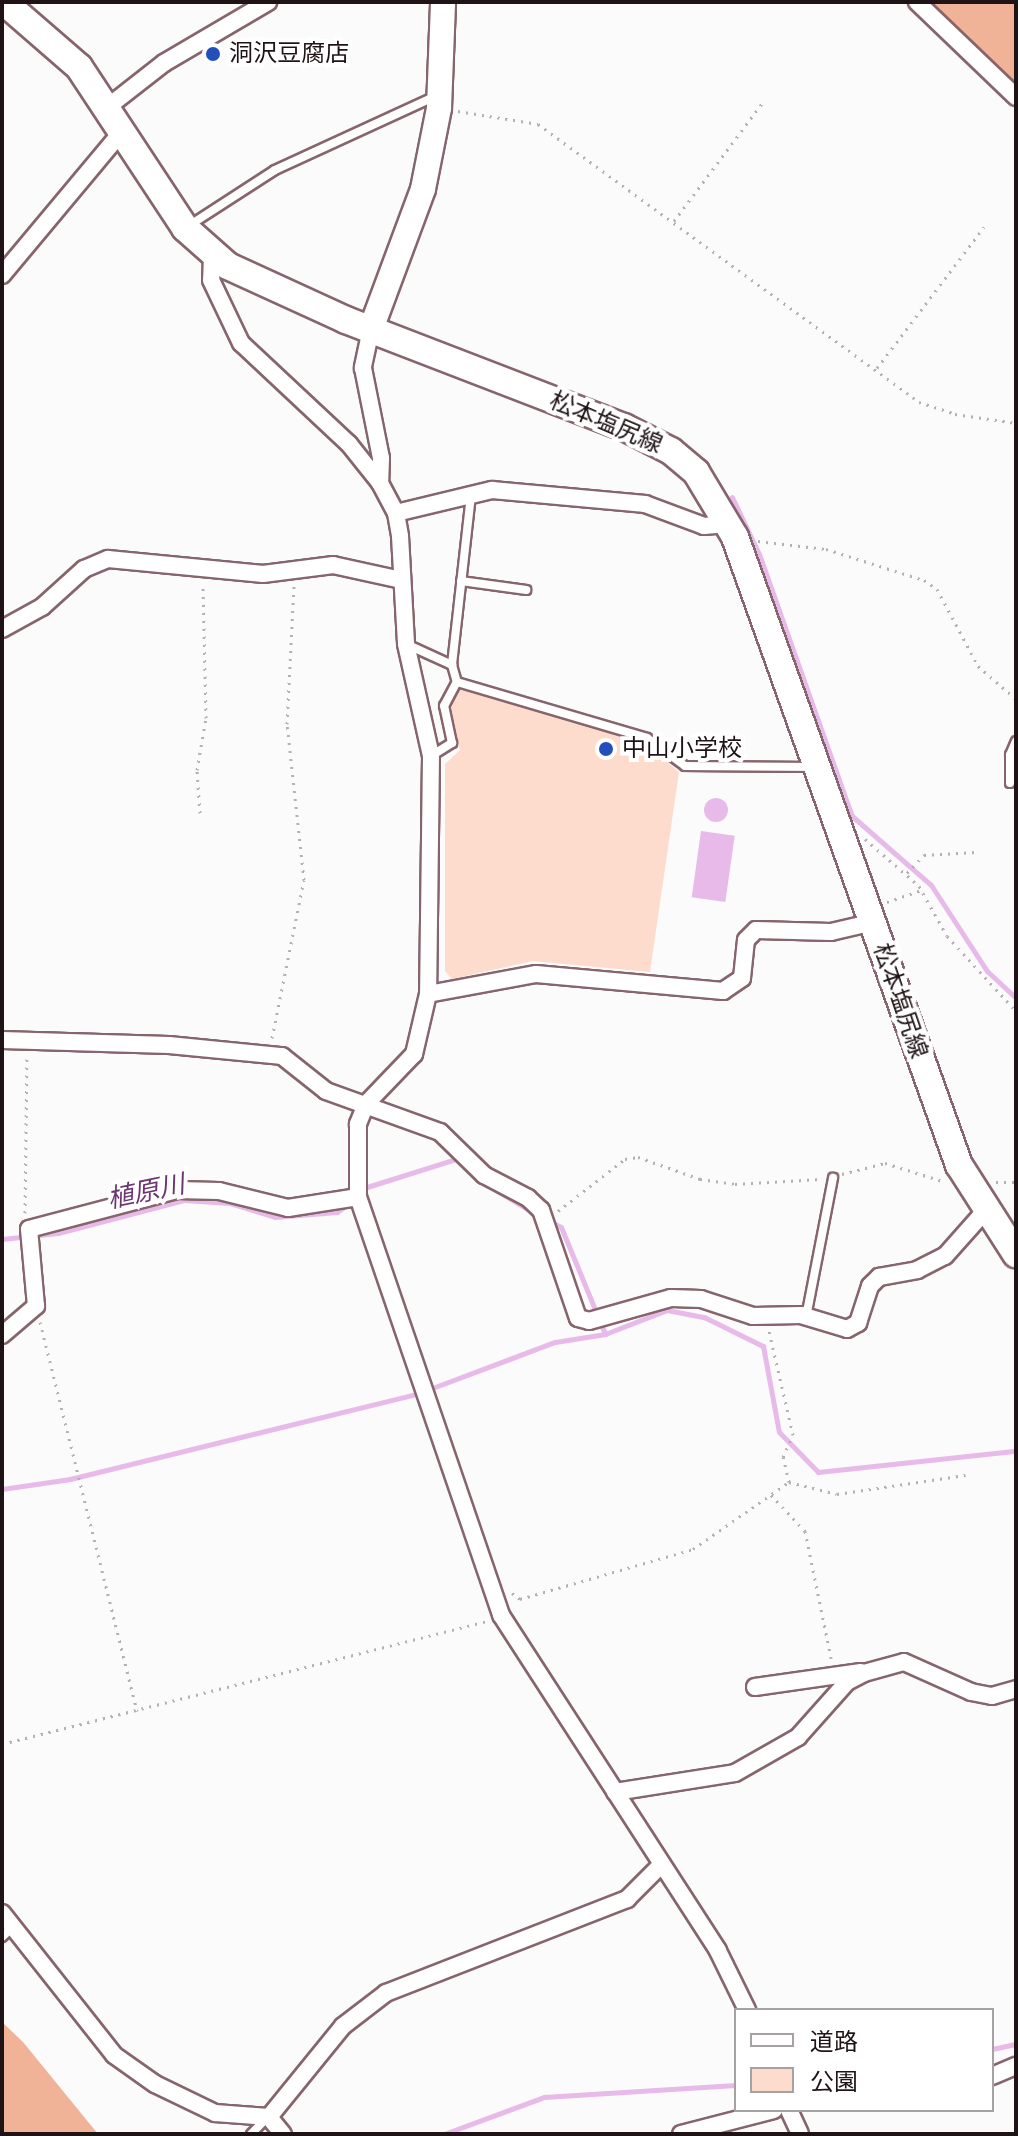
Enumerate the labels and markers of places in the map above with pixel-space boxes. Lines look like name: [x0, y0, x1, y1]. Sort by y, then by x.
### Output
place label: 洞沢豆腐店: [229, 40, 349, 68]
marker: 洞沢豆腐店: [204, 45, 222, 63]
place label: 中山小学校: [622, 735, 742, 763]
marker: 中山小学校: [597, 740, 615, 758]

